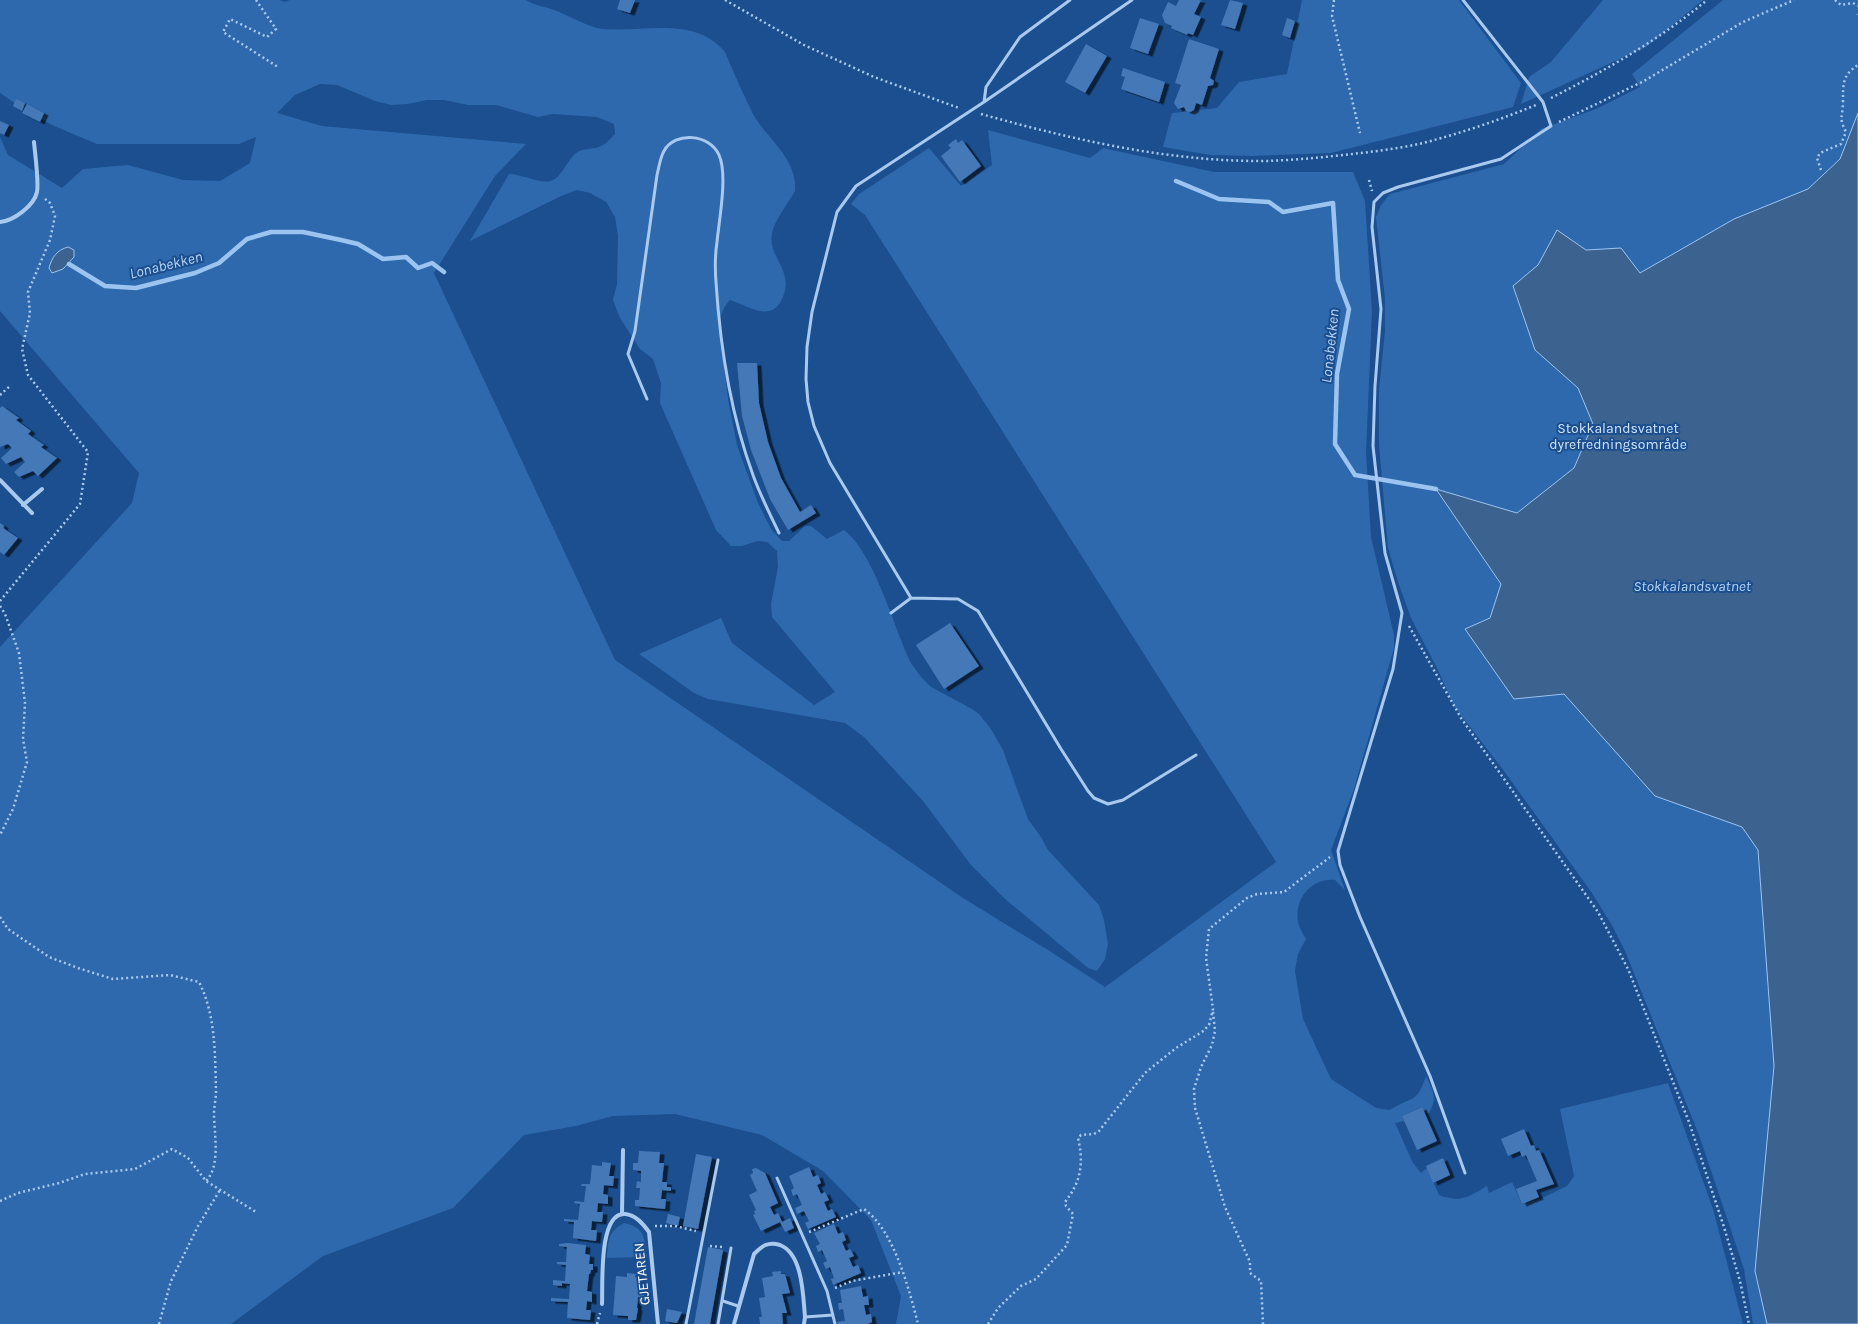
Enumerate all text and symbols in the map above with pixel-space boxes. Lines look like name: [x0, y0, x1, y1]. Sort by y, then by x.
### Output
water label: Lonabekken: [128, 247, 204, 283]
water label: Lonabekken: [1317, 308, 1343, 384]
park label: Stokkalandsvatnet dyrefredningsområde: [1549, 420, 1687, 453]
water label: Stokkalandsvatnet: [1633, 577, 1752, 595]
street label: GJETAREN: [630, 1242, 654, 1306]

